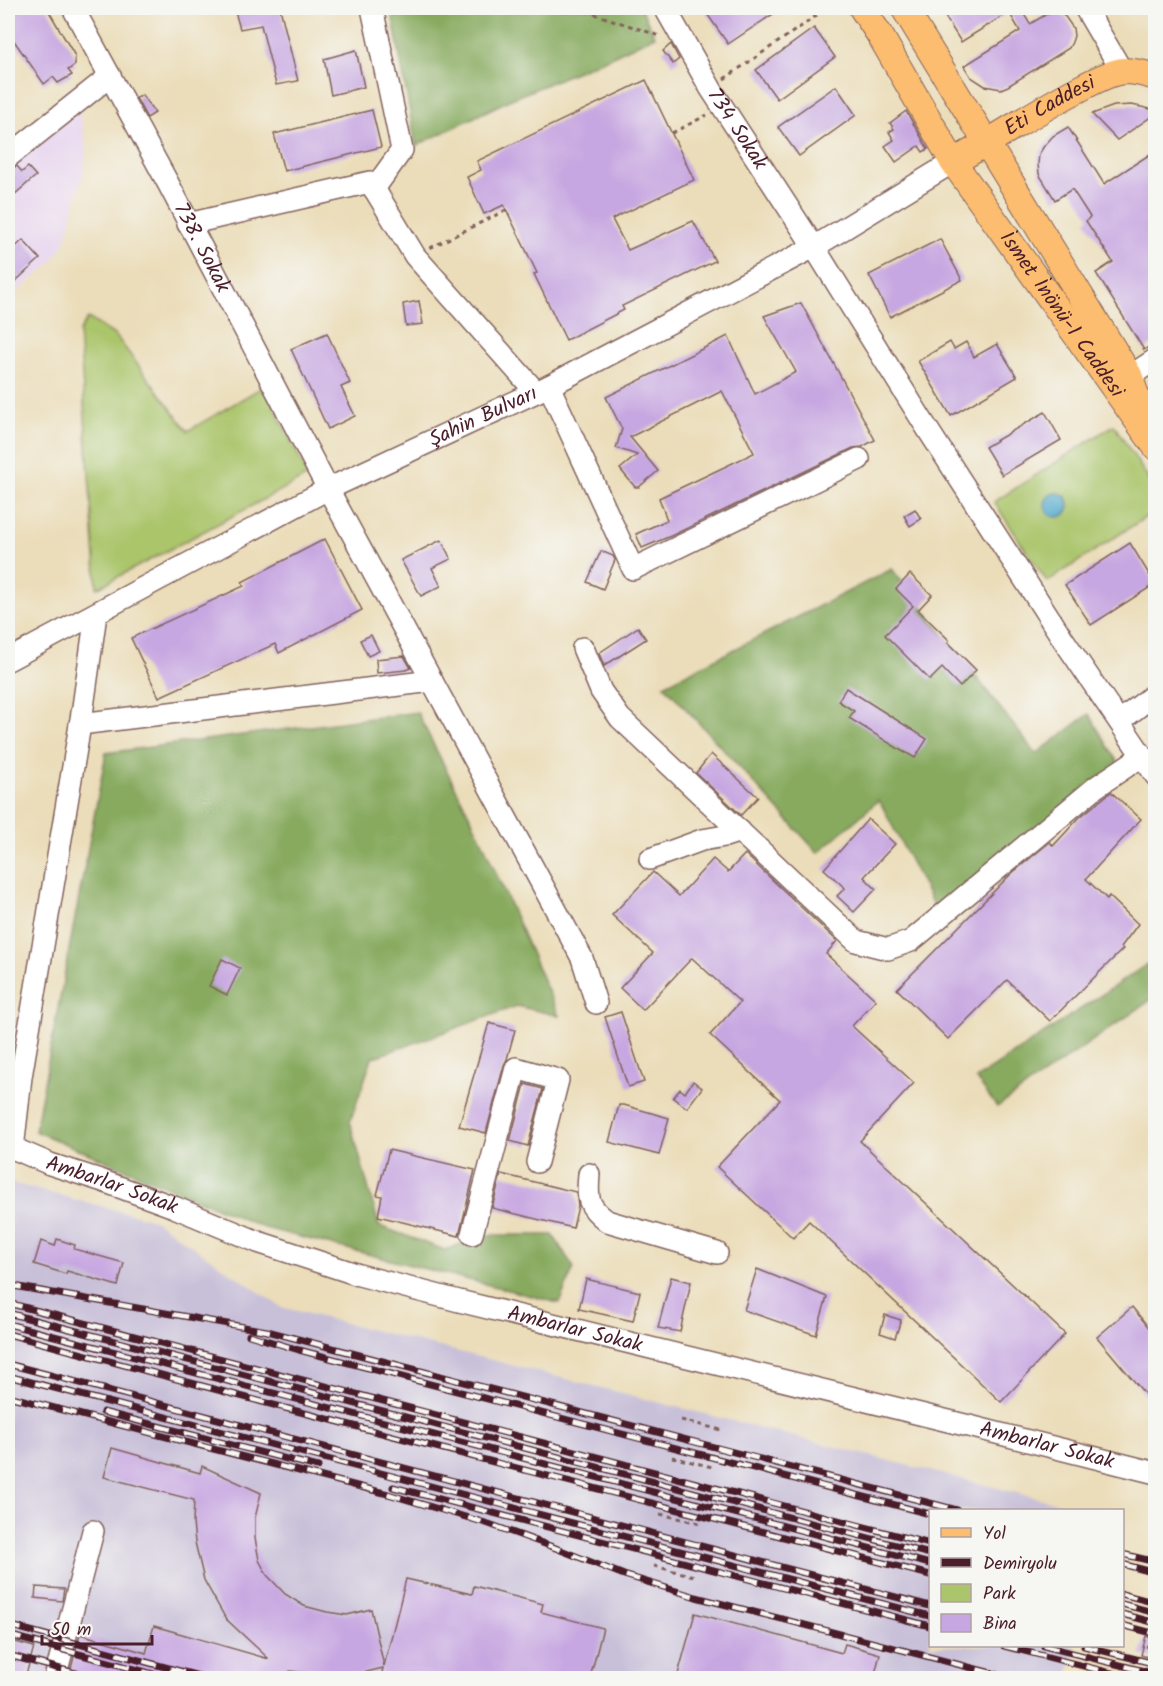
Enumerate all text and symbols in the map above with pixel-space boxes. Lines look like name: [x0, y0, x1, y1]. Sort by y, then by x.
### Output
street label: Eti Caddesi: [998, 66, 1102, 145]
street label: 734 Sokak: [698, 82, 776, 177]
street label: 738. Sokak: [164, 197, 239, 299]
street label: İsmet İnönü-1 Caddesi: [991, 224, 1133, 405]
street label: Şahin Bulvarı: [423, 377, 543, 456]
street label: Ambarlar Sokak: [41, 1147, 183, 1224]
street label: Ambarlar Sokak: [504, 1297, 646, 1362]
street label: Ambarlar Sokak: [976, 1413, 1118, 1478]
legend: [929, 1509, 1124, 1647]
text: Yol: [983, 1520, 1007, 1549]
text: Demiryolu: [983, 1550, 1057, 1579]
text: Park: [983, 1580, 1016, 1609]
scale bar: [42, 1608, 152, 1646]
text: Bina: [983, 1610, 1017, 1639]
text: 50 m: [51, 1616, 91, 1645]

